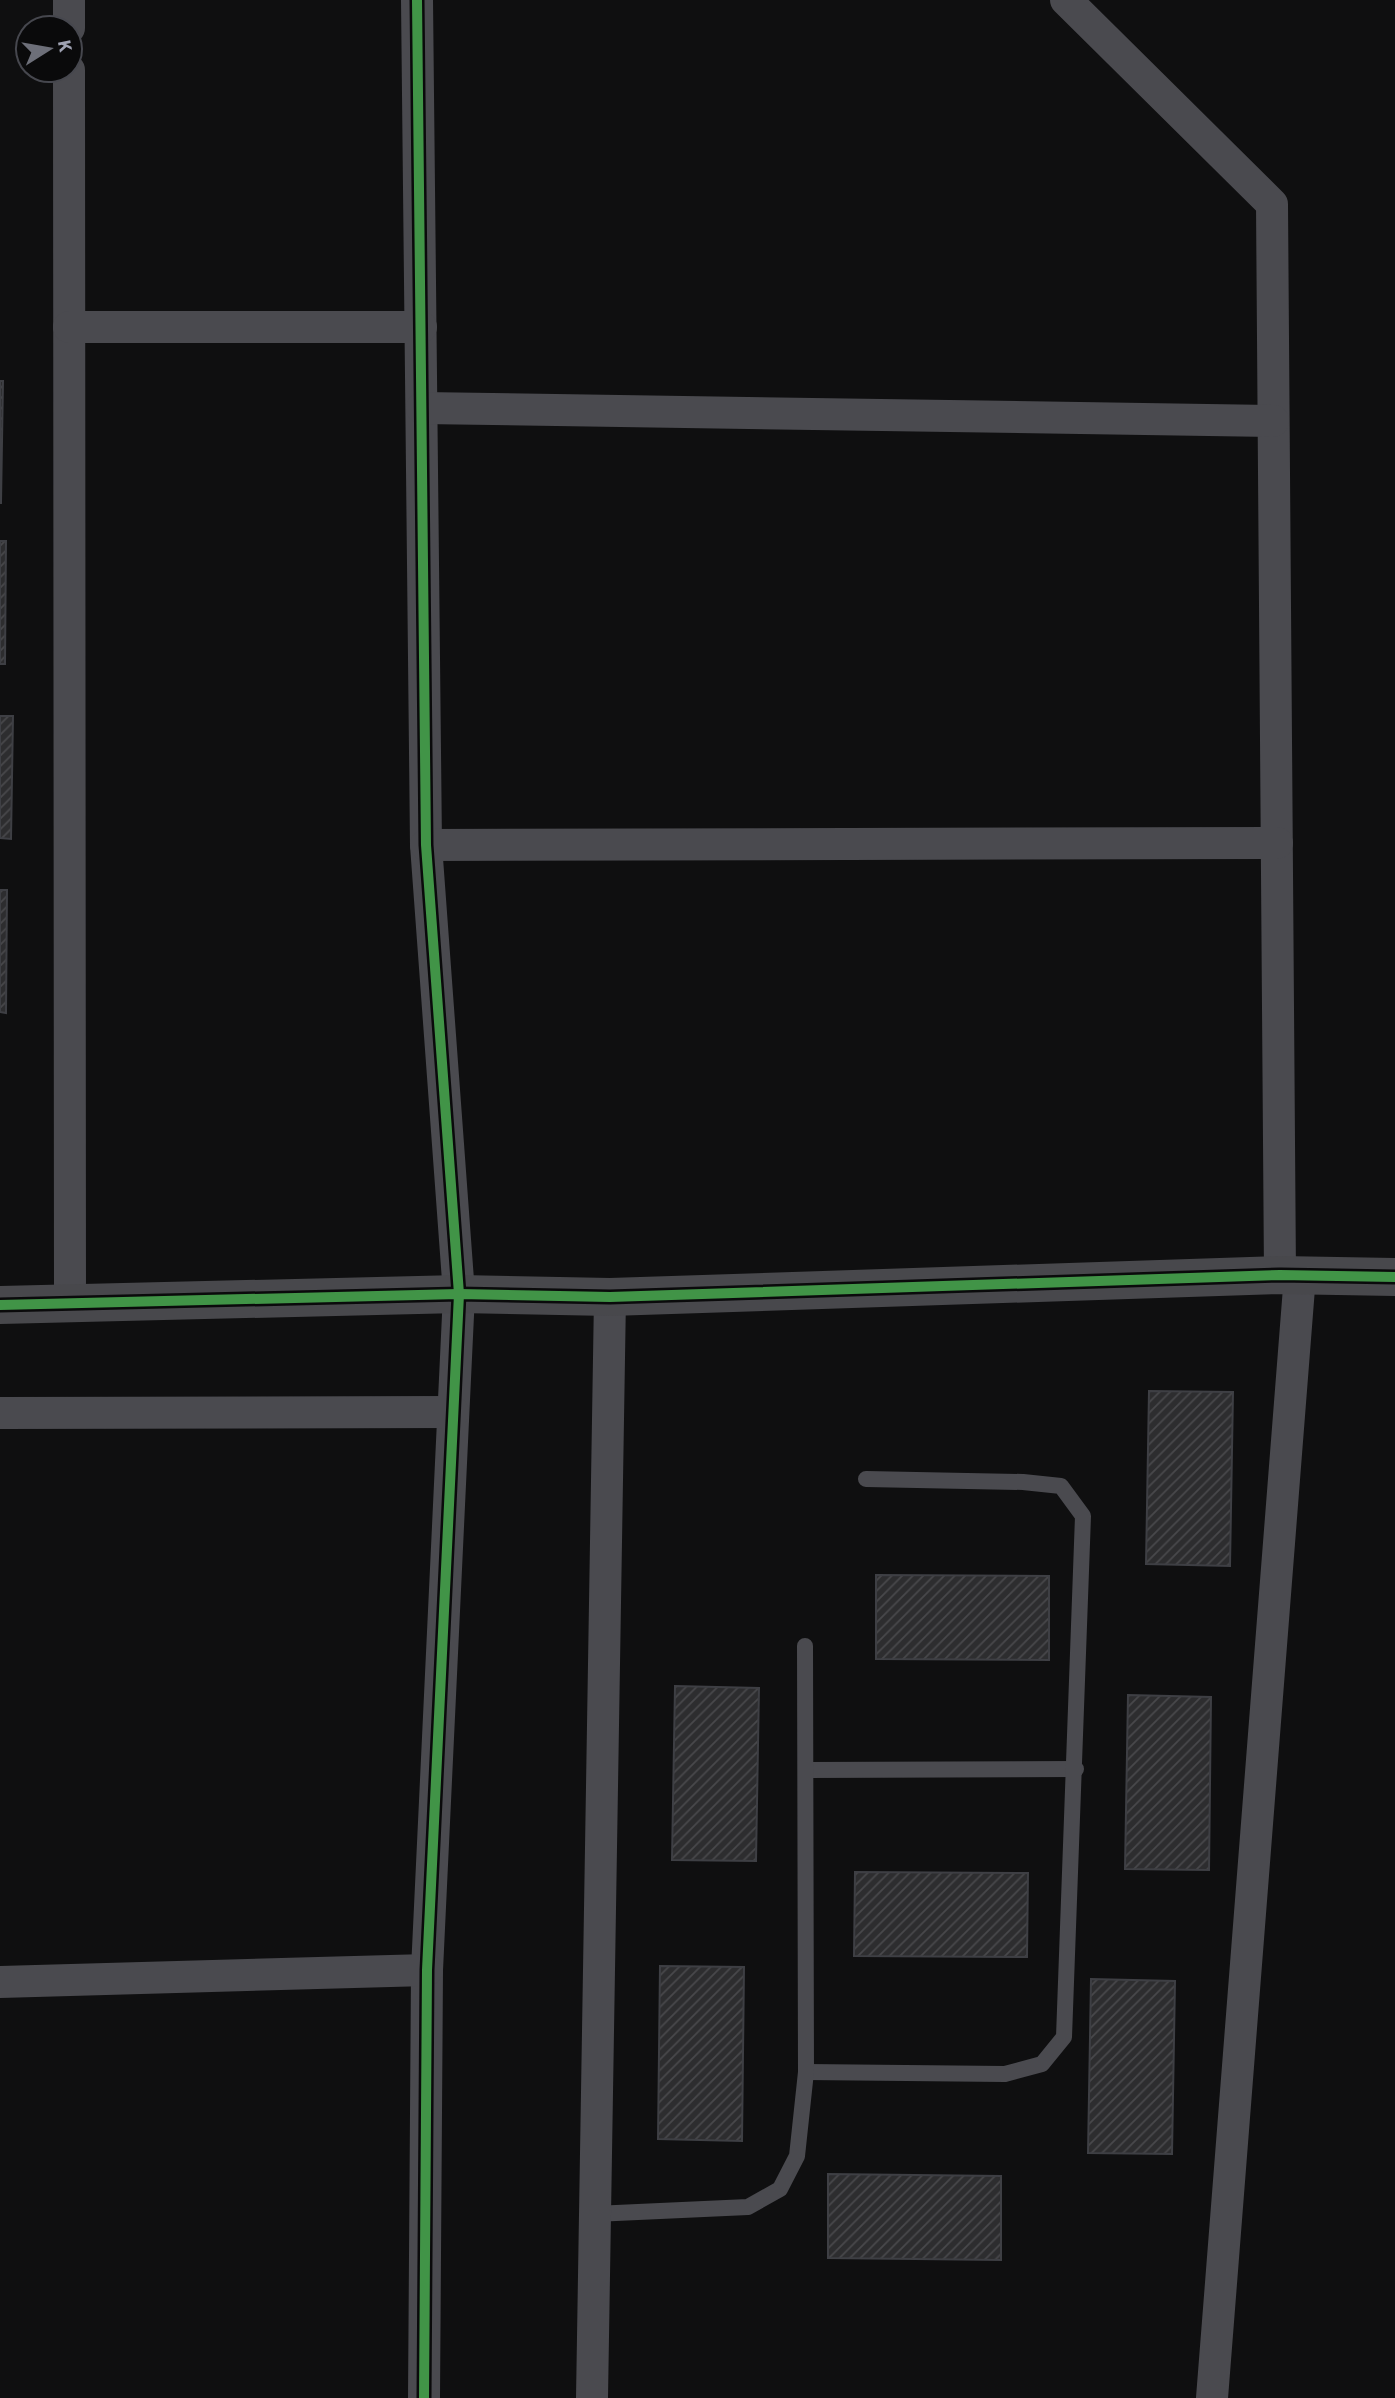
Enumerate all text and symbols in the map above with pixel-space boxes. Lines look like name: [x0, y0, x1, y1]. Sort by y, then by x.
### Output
north arrow: [14, 14, 84, 84]
text: K: [50, 38, 79, 55]

